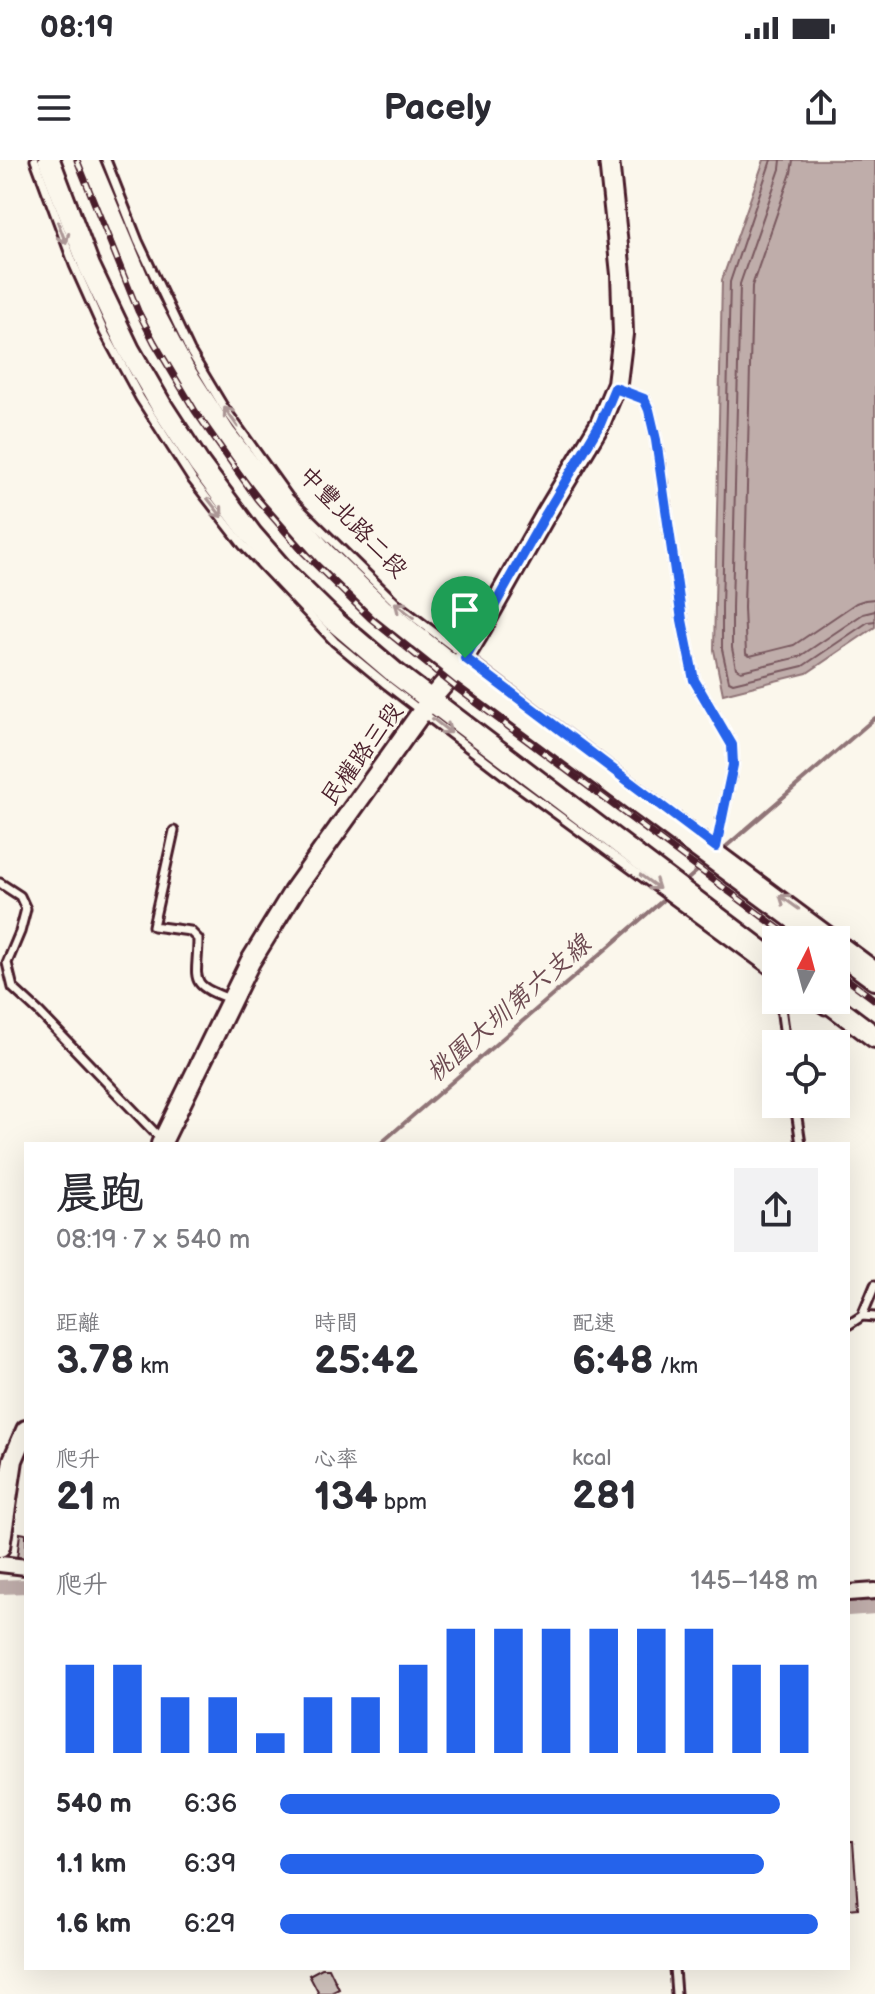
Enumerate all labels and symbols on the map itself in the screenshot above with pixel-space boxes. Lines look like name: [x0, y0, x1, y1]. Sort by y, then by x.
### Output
one-way arrow: [56, 220, 70, 245]
one-way arrow: [223, 406, 239, 428]
street label: 中豐北路二段: [293, 460, 413, 584]
one-way arrow: [206, 497, 223, 518]
pin: [431, 576, 499, 658]
one-way arrow: [394, 601, 415, 618]
street label: 民權路三段: [315, 697, 409, 811]
one-way arrow: [430, 718, 452, 735]
one-way arrow: [638, 874, 660, 890]
one-way arrow: [779, 894, 801, 910]
north arrow: [762, 926, 850, 1014]
water label: 桃園大圳第六支線: [420, 928, 599, 1089]

